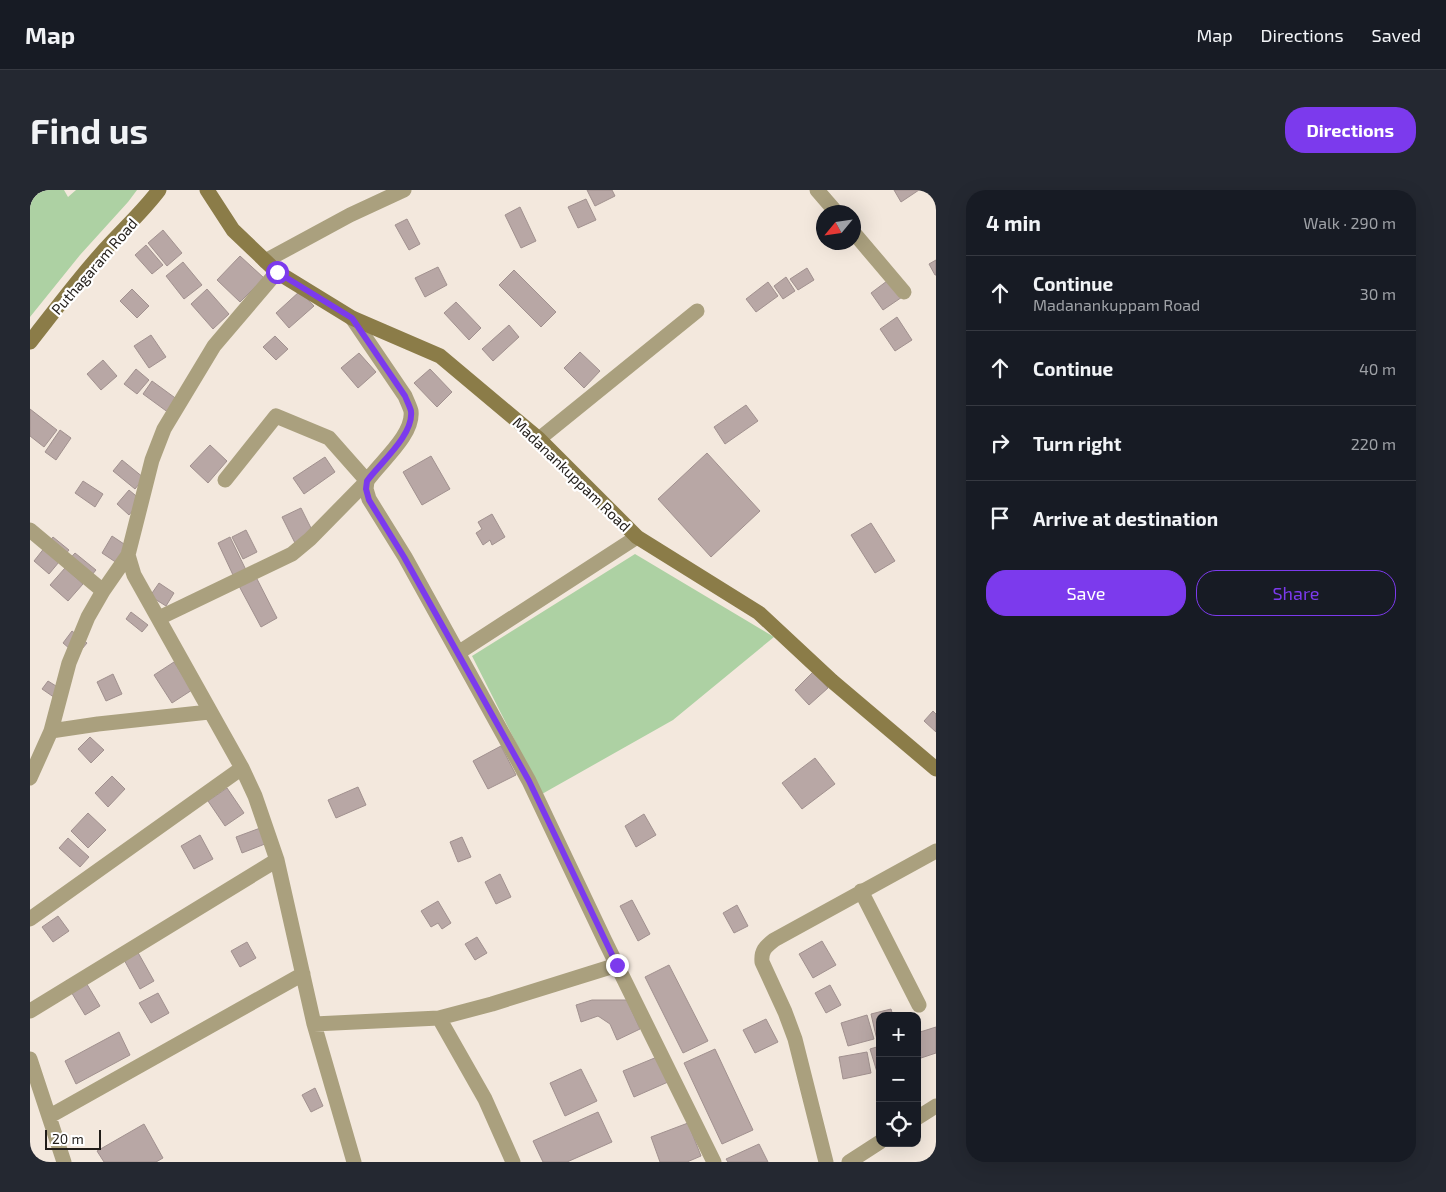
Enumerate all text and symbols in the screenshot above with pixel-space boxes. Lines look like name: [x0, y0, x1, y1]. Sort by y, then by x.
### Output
text: Map: [25, 20, 75, 49]
text: Map: [1196, 24, 1233, 46]
text: Directions: [1261, 24, 1344, 46]
text: Saved: [1372, 24, 1421, 46]
button: Directions: [1285, 107, 1416, 153]
text: Find us: [30, 109, 148, 151]
north arrow: [816, 205, 861, 250]
text: 4 min: [986, 210, 1041, 235]
text: Walk · 290 m: [1303, 213, 1396, 232]
street label: Puthagaram Road: [47, 214, 141, 318]
route start: [266, 261, 289, 284]
text: Continue: [1033, 272, 1113, 295]
icon: ahead: [986, 279, 1014, 307]
text: 30 m: [1360, 284, 1396, 303]
text: Madanankuppam Road: [1033, 295, 1200, 314]
icon: ahead: [986, 354, 1014, 382]
text: Continue: [1033, 357, 1113, 380]
text: 40 m: [1359, 359, 1396, 378]
street label: Madanankuppam Road: [509, 413, 635, 535]
icon: right: [986, 429, 1014, 457]
text: Turn right: [1033, 432, 1121, 455]
text: 220 m: [1351, 434, 1396, 453]
icon: arrive: [986, 504, 1014, 532]
text: Arrive at destination: [1033, 507, 1218, 530]
button: Save: [986, 570, 1186, 616]
button: Share: [1196, 570, 1396, 616]
route end: [606, 954, 629, 977]
map controls: [876, 1012, 921, 1147]
button: +: [876, 1012, 921, 1057]
button: −: [876, 1057, 921, 1102]
button: locate: [876, 1102, 921, 1147]
scale bar: [45, 1127, 101, 1150]
text: 20 m: [52, 1130, 84, 1147]

